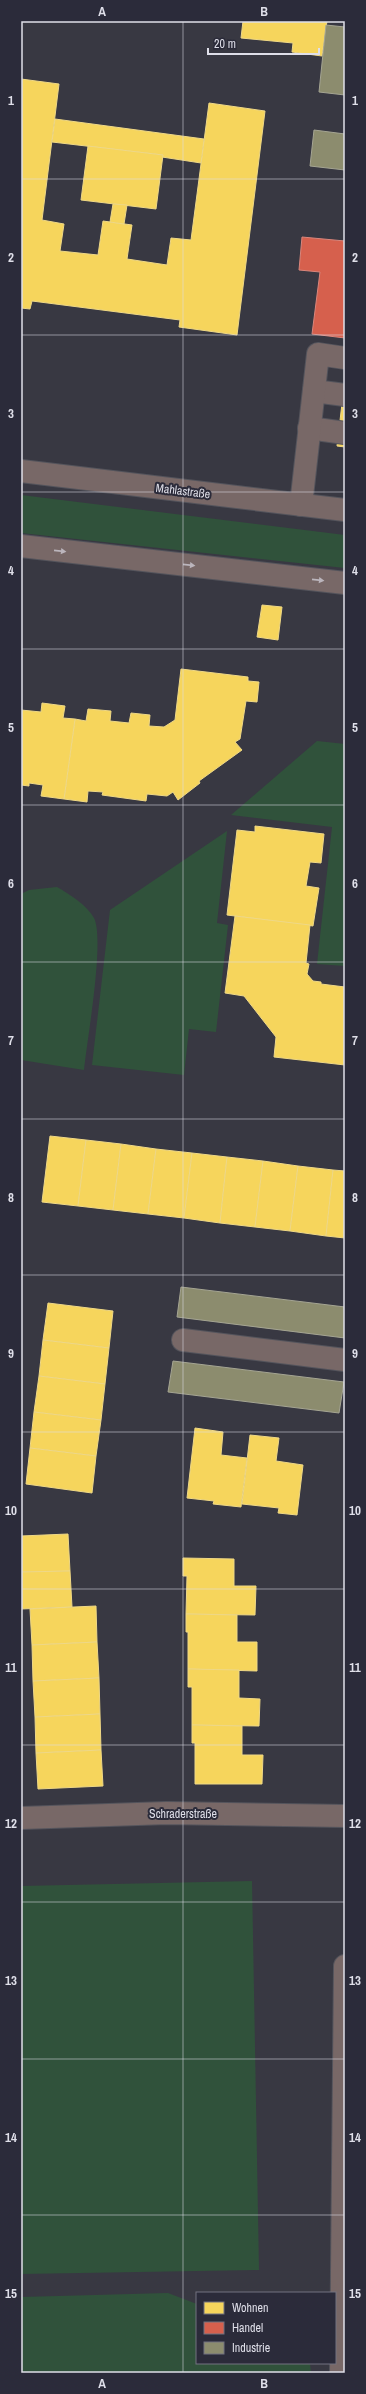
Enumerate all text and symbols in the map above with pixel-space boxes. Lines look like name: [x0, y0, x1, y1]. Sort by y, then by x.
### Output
text: A: [98, 3, 106, 20]
text: B: [260, 3, 268, 20]
scale bar: [208, 30, 319, 56]
text: 20 m: [214, 36, 236, 52]
text: 1: [8, 92, 14, 109]
text: 1: [352, 92, 358, 109]
text: 2: [8, 249, 14, 266]
text: 2: [352, 249, 358, 266]
text: 3: [8, 405, 14, 422]
text: 3: [352, 405, 358, 422]
street label: Mahlastraße: [155, 480, 211, 502]
one-way arrow: [54, 548, 66, 554]
text: 4: [8, 562, 14, 579]
one-way arrow: [183, 562, 195, 569]
text: 4: [352, 562, 358, 579]
one-way arrow: [312, 577, 324, 583]
text: 5: [8, 719, 14, 736]
text: 5: [352, 719, 358, 736]
text: 6: [8, 875, 14, 892]
text: 6: [352, 875, 358, 892]
text: 7: [8, 1032, 14, 1049]
text: 7: [352, 1032, 358, 1049]
text: 8: [8, 1189, 14, 1206]
text: 8: [352, 1189, 358, 1206]
text: 9: [8, 1345, 14, 1362]
text: 9: [352, 1345, 358, 1362]
text: 10: [5, 1502, 17, 1519]
text: 10: [349, 1502, 361, 1519]
text: 11: [5, 1659, 17, 1676]
text: 11: [349, 1659, 361, 1676]
street label: Schraderstraße: [149, 1806, 217, 1822]
text: 12: [5, 1815, 17, 1832]
text: 12: [349, 1815, 361, 1832]
text: 13: [5, 1972, 17, 1989]
text: 13: [349, 1972, 361, 1989]
text: 14: [5, 2129, 17, 2146]
text: 14: [349, 2129, 361, 2146]
text: 15: [5, 2285, 17, 2302]
text: 15: [349, 2285, 361, 2302]
legend: [196, 2292, 336, 2364]
text: Wohnen: [232, 2300, 268, 2316]
text: Handel: [232, 2320, 263, 2336]
text: Industrie: [232, 2340, 270, 2356]
text: A: [98, 2375, 106, 2392]
text: B: [260, 2375, 268, 2392]

